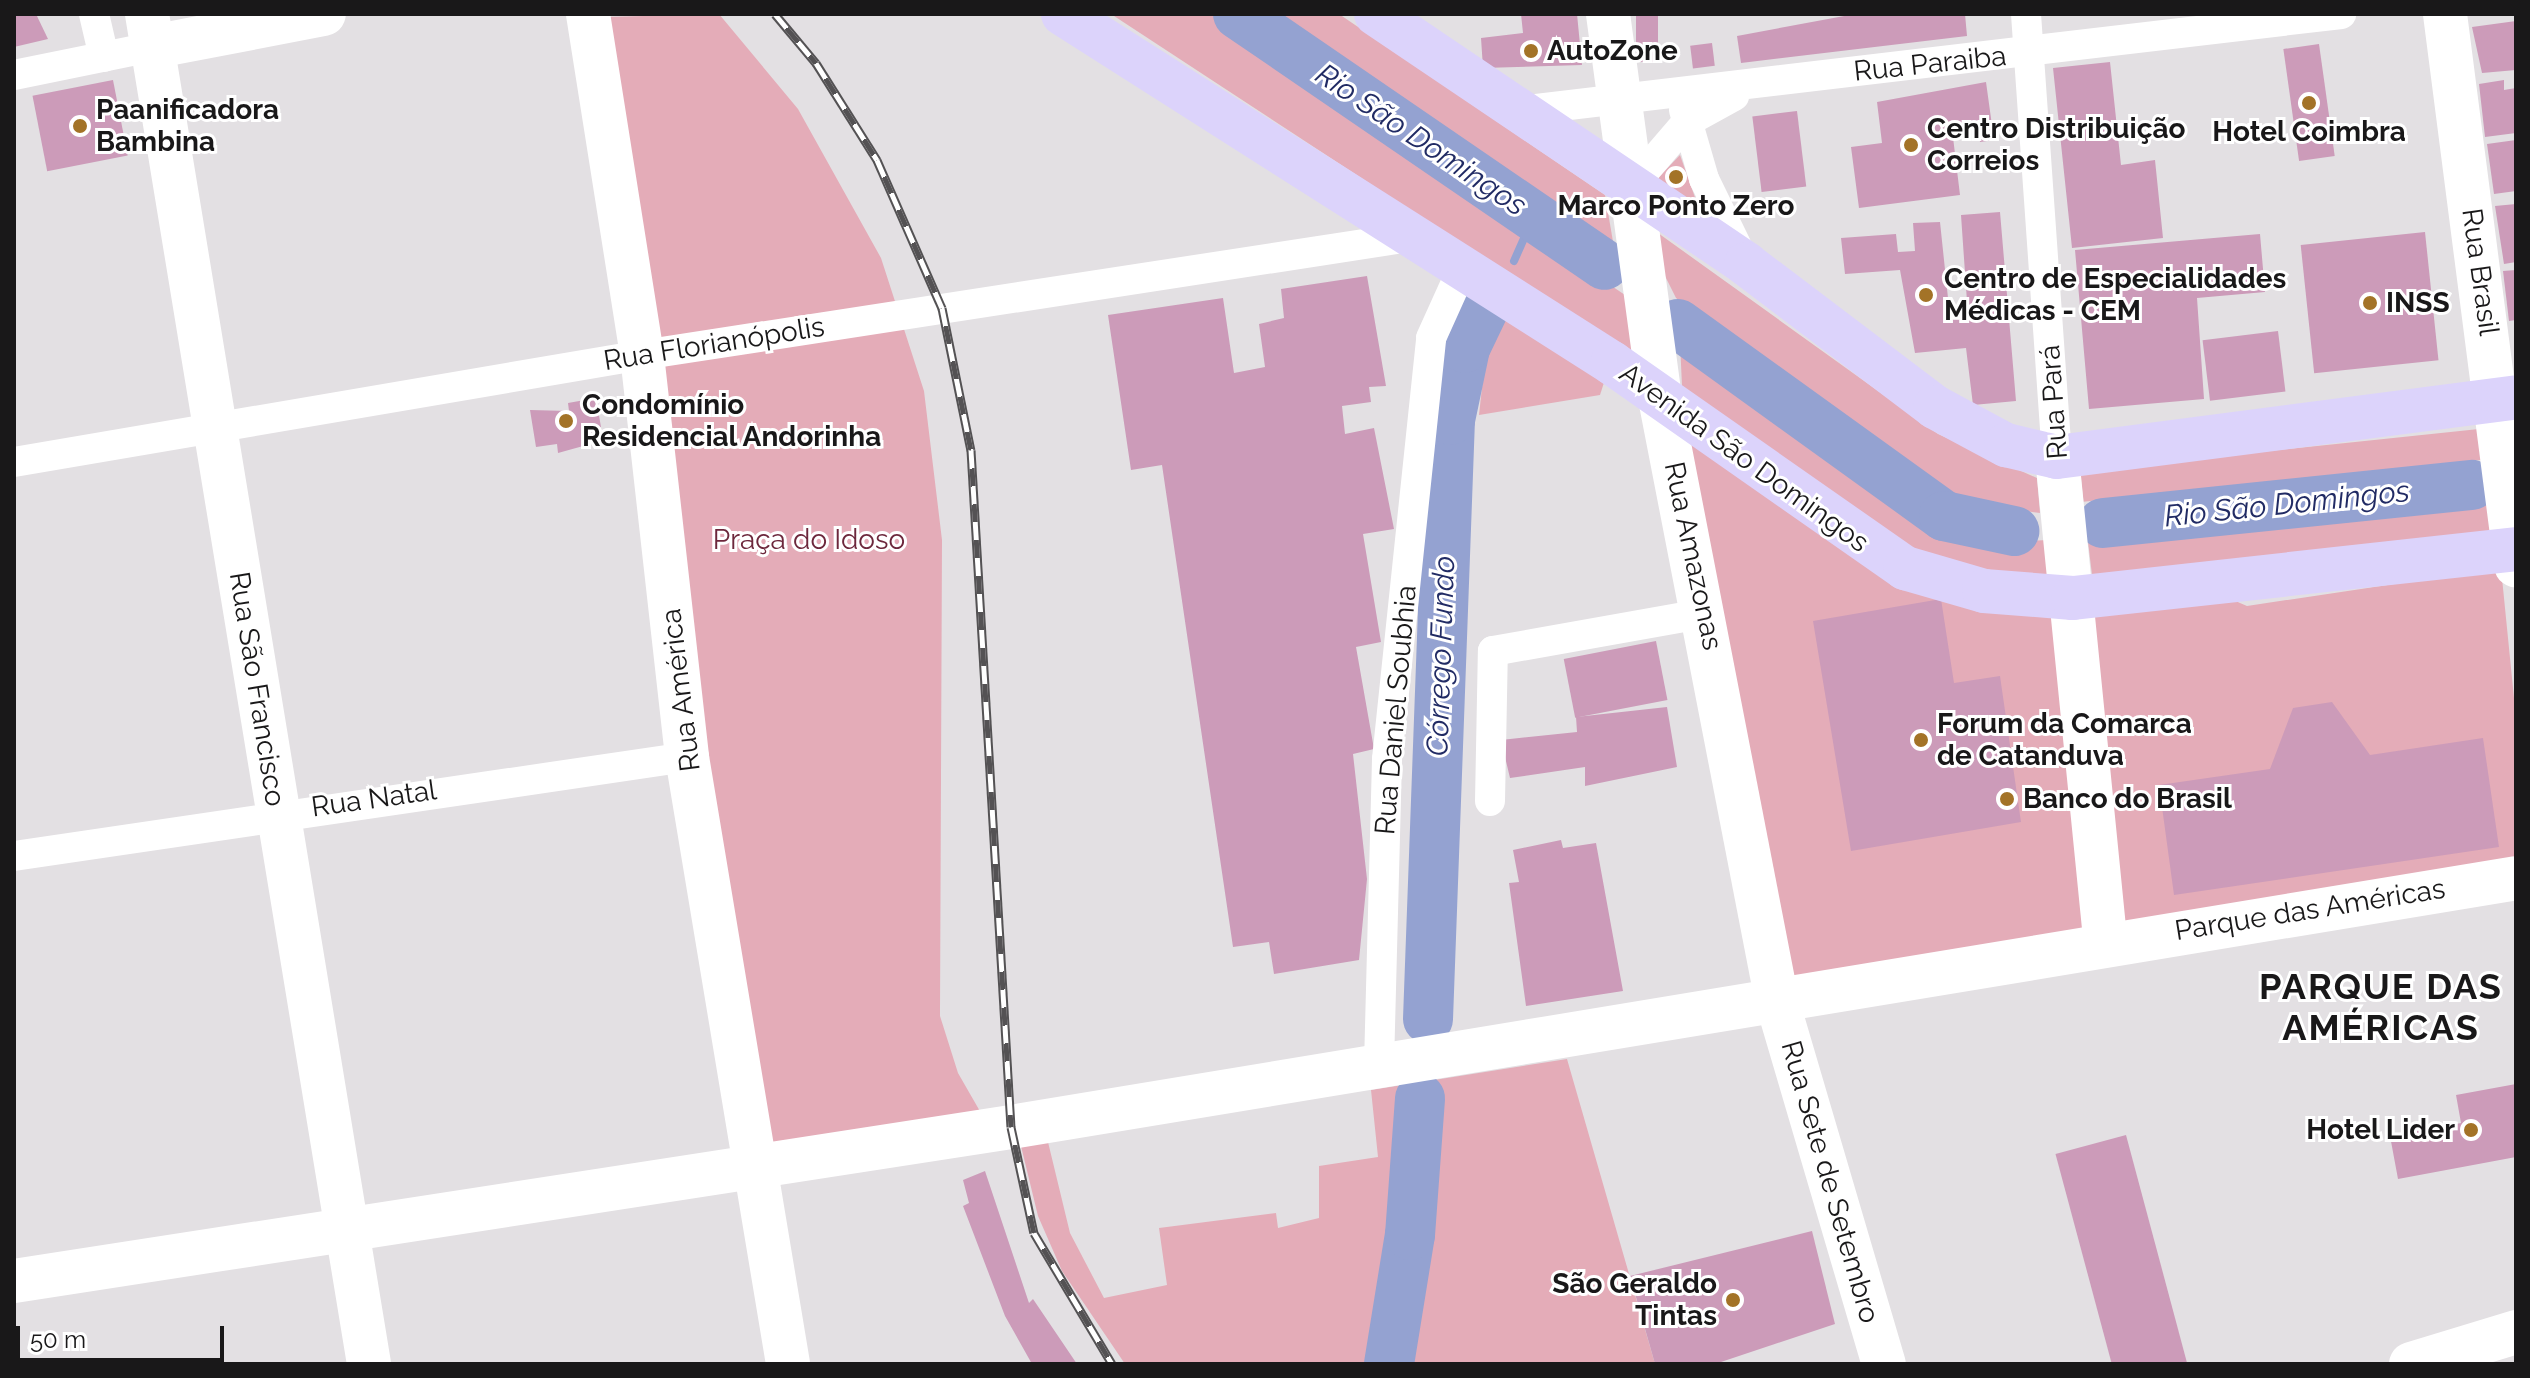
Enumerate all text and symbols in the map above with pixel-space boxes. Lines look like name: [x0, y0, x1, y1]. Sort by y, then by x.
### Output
place label: AutoZone: [1547, 34, 1678, 68]
street label: Rua Paraiba: [1852, 39, 2008, 89]
marker: AutoZone: [1522, 42, 1540, 60]
water label: Rio São Domingos: [1309, 56, 1533, 224]
place label: Paanificadora Bambina: [96, 93, 279, 159]
marker: Hotel Coimbra: [2300, 94, 2318, 112]
place label: Centro Distribuição Correios: [1927, 112, 2185, 178]
place label: Hotel Coimbra: [2212, 115, 2406, 149]
marker: Paanificadora Bambina: [71, 117, 89, 135]
marker: Centro Distribuição Correios: [1902, 136, 1920, 154]
marker: Marco Ponto Zero: [1667, 168, 1685, 186]
place label: Marco Ponto Zero: [1558, 189, 1794, 223]
street label: Rua Brasil: [2454, 206, 2506, 338]
place label: Centro de Especialidades Médicas - CEM: [1944, 262, 2286, 328]
marker: Centro de Especialidades Médicas - CEM: [1915, 284, 1937, 306]
place label: INSS: [2386, 286, 2450, 320]
marker: INSS: [2361, 294, 2379, 312]
street label: Rua Florianópolis: [601, 310, 827, 378]
street label: Rua Pará: [2033, 344, 2075, 460]
street label: Avenida São Domingos: [1613, 356, 1875, 560]
place label: Condomínio Residencial Andorinha: [582, 388, 883, 454]
marker: Condomínio Residencial Andorinha: [557, 412, 575, 430]
street label: Rua Amazonas: [1657, 458, 1729, 654]
water label: Rio São Domingos: [2163, 473, 2411, 535]
park label: Praça do Idoso: [713, 523, 905, 557]
water label: Córrego Fundo: [1420, 555, 1462, 757]
street label: Rua São Francisco: [222, 569, 292, 809]
street label: Rua Daniel Soubhia: [1368, 583, 1424, 837]
street label: Rua América: [654, 606, 708, 774]
place label: Forum da Comarca de Catanduva: [1937, 707, 2192, 773]
marker: Forum da Comarca de Catanduva: [1912, 731, 1930, 749]
street label: Rua Natal: [309, 774, 439, 824]
place label: Banco do Brasil: [2023, 782, 2232, 816]
marker: Banco do Brasil: [1998, 790, 2016, 808]
street label: Parque das Américas: [2172, 872, 2448, 948]
district label: PARQUE DAS AMÉRICAS: [2259, 964, 2503, 1049]
street label: Rua Sete de Setembro: [1774, 1037, 1886, 1327]
place label: Hotel Lider: [2306, 1113, 2455, 1147]
marker: Hotel Lider: [2462, 1121, 2480, 1139]
place label: São Geraldo Tintas: [1552, 1267, 1717, 1333]
marker: São Geraldo Tintas: [1724, 1291, 1742, 1309]
scale bar: [20, 1310, 228, 1360]
text: 50 m: [30, 1325, 86, 1354]

